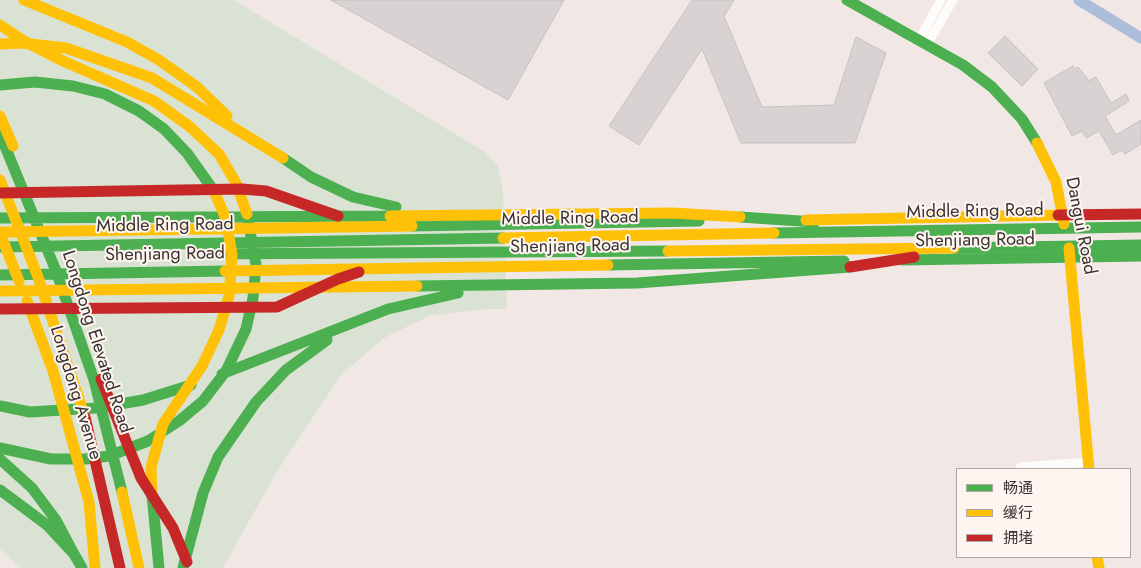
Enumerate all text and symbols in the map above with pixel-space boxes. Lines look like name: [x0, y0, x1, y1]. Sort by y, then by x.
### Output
street label: Dangui Road: [1060, 175, 1100, 277]
street label: Middle Ring Road: [906, 200, 1044, 224]
street label: Middle Ring Road: [501, 207, 639, 231]
street label: Middle Ring Road: [96, 214, 234, 238]
street label: Shenjiang Road: [915, 229, 1035, 253]
street label: Shenjiang Road: [510, 235, 630, 259]
street label: Shenjiang Road: [105, 243, 225, 267]
street label: Longdong Elevated Road: [56, 248, 136, 436]
street label: Longdong Avenue: [44, 323, 106, 463]
legend: [956, 468, 1131, 558]
text: 畅通: [1003, 477, 1033, 499]
text: 缓行: [1003, 502, 1033, 524]
text: 拥堵: [1003, 527, 1033, 549]

